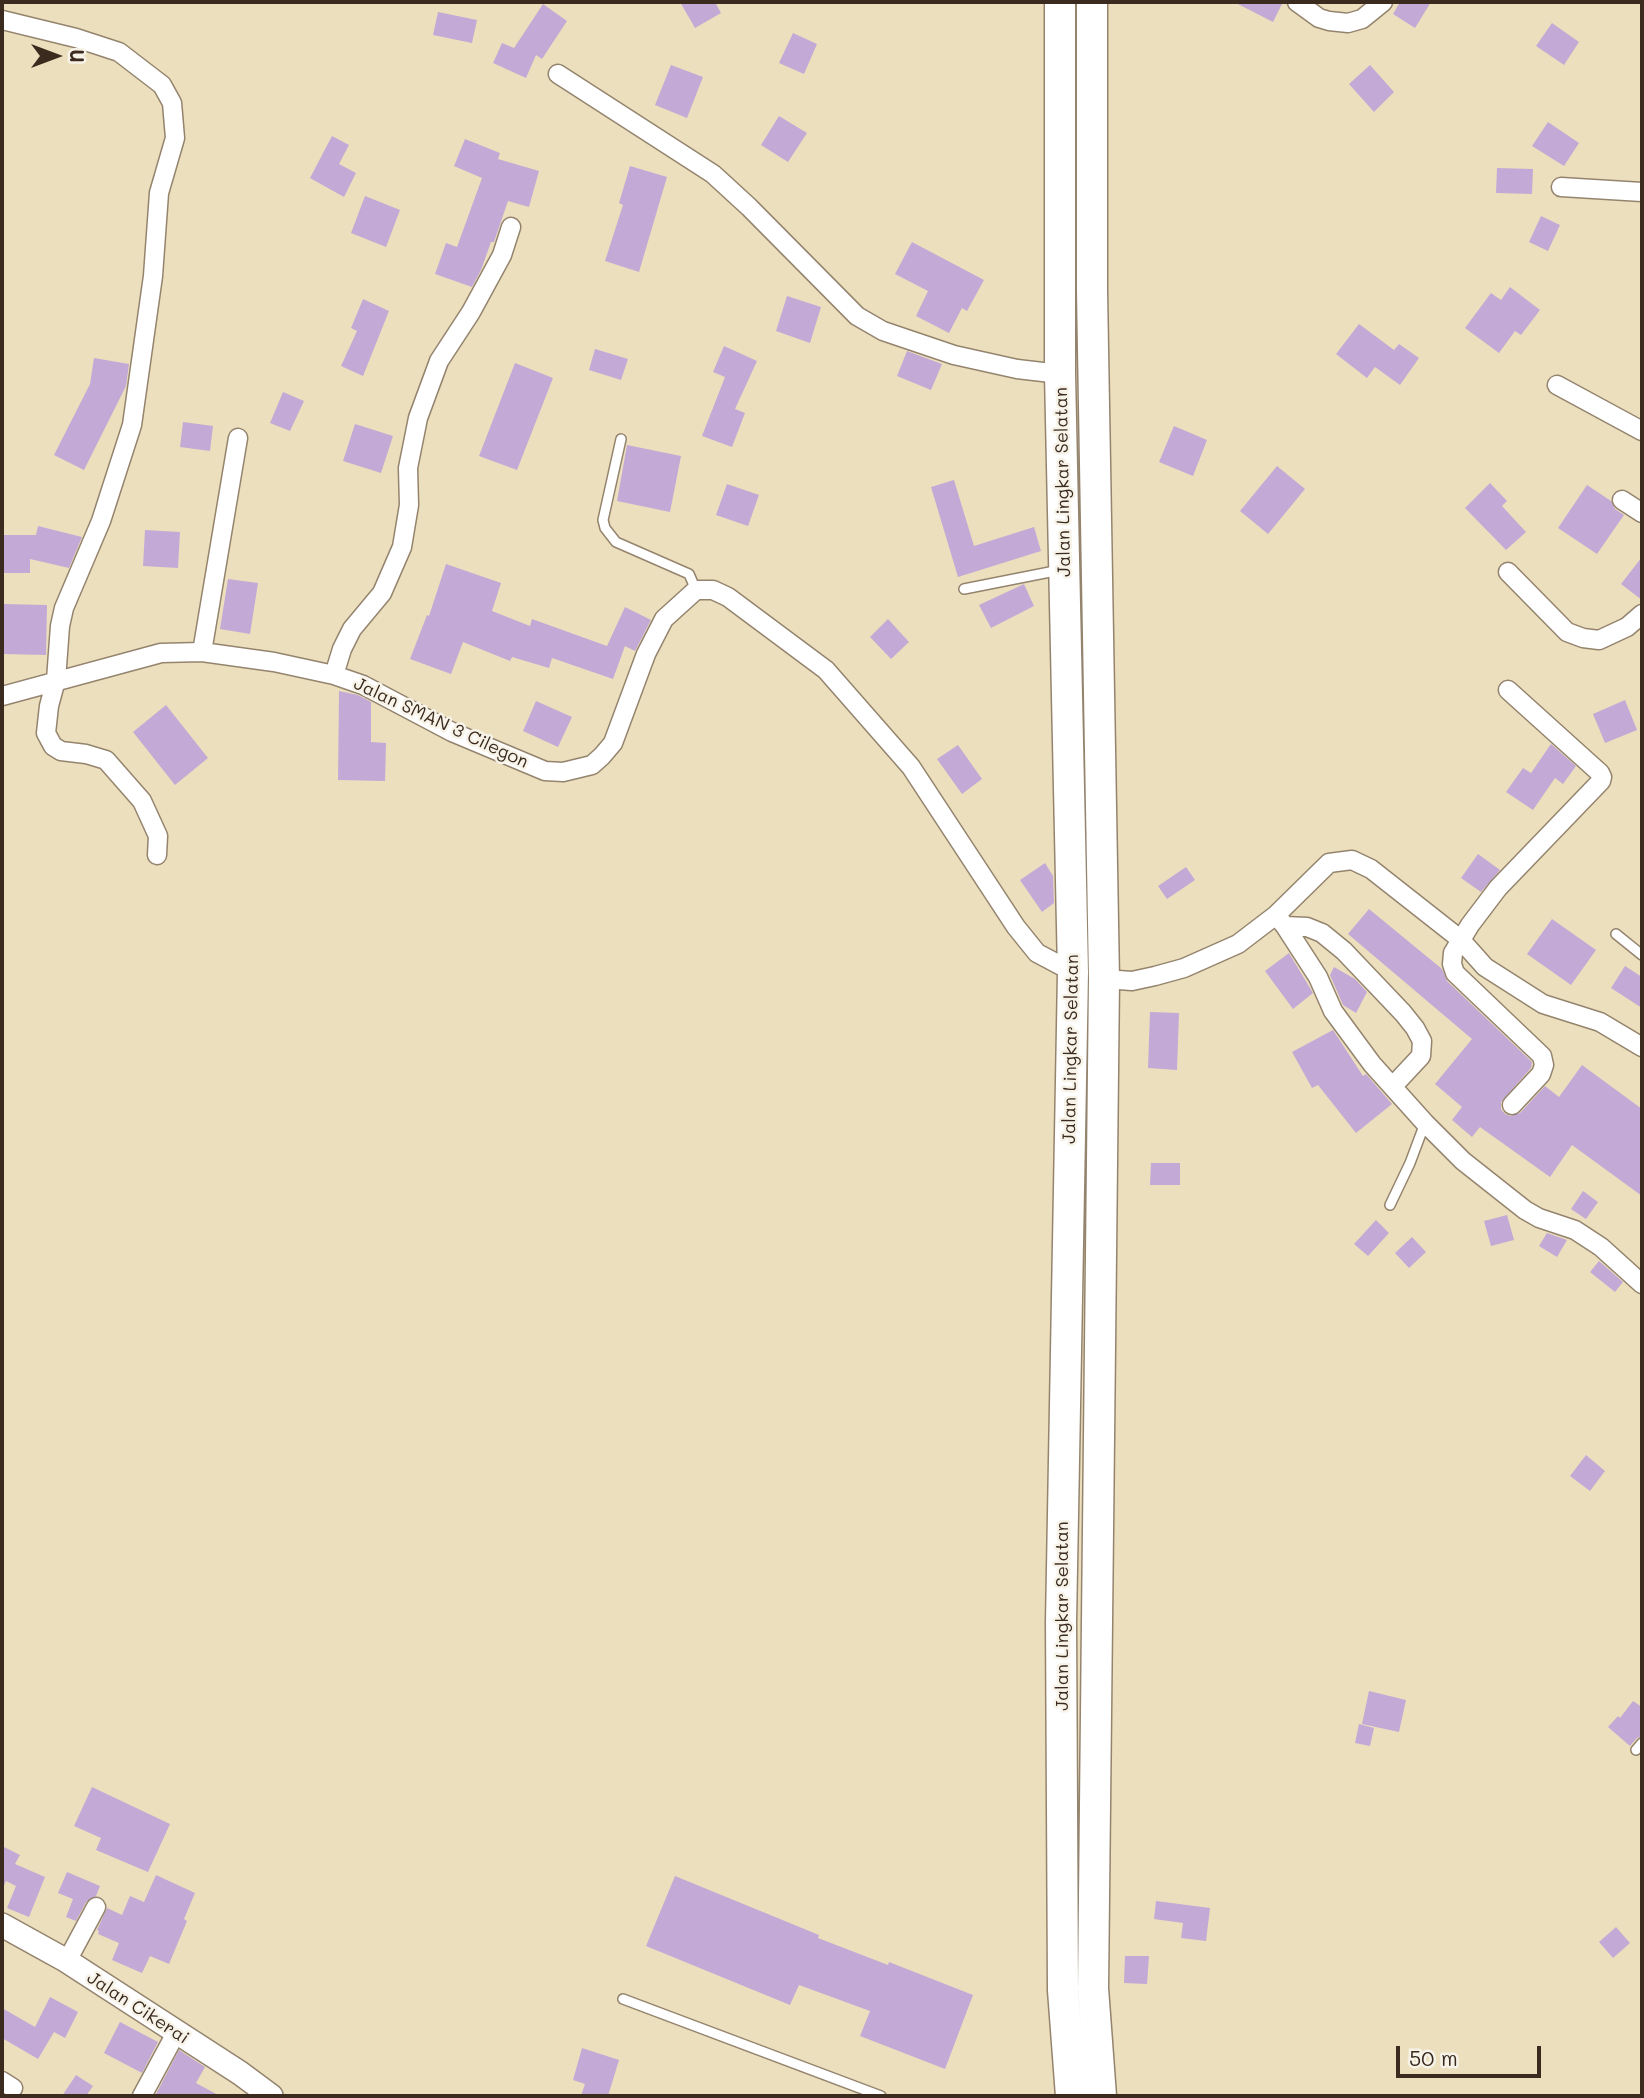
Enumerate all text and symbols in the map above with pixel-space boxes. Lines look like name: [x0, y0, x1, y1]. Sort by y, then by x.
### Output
north arrow: [21, 21, 91, 91]
text: U: [65, 49, 90, 63]
street label: Jalan Lingkar Selatan: [1051, 387, 1075, 577]
street label: Jalan SMAN 3 Cilegon: [350, 673, 532, 773]
street label: Jalan Lingkar Selatan: [1059, 954, 1083, 1144]
street label: Jalan Lingkar Selatan: [1051, 1521, 1073, 1711]
street label: Jalan Cikerai: [83, 1967, 193, 2049]
scale bar: [1399, 2032, 1544, 2076]
text: 50 m: [1409, 2044, 1458, 2071]

